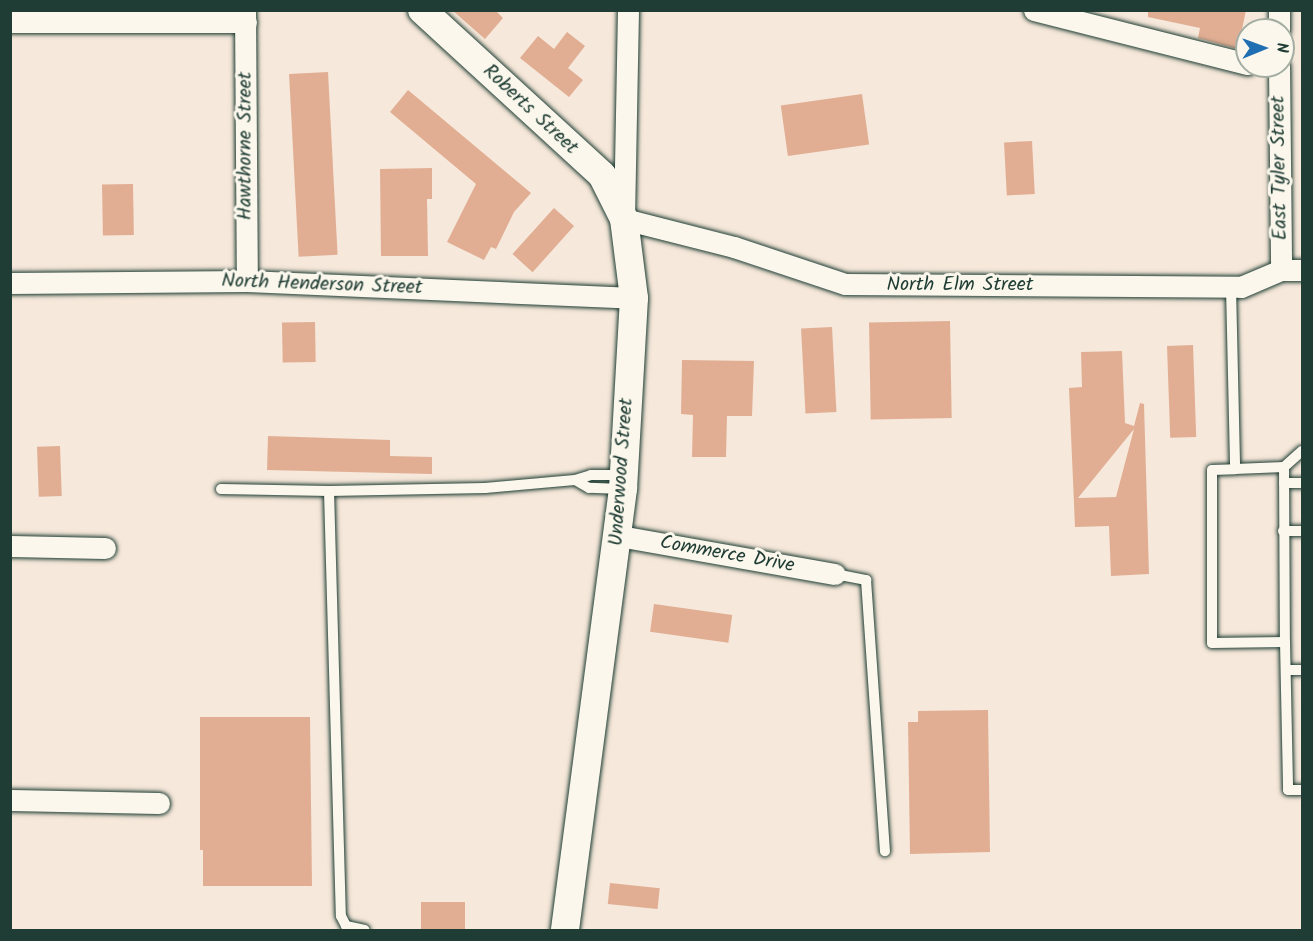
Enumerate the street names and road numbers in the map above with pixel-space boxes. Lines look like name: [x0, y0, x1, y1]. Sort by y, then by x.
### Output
street label: Roberts Street: [477, 60, 583, 160]
street label: Hawthorne Street: [234, 72, 258, 220]
street label: East Tyler Street: [1267, 95, 1293, 241]
street label: North Henderson Street: [221, 269, 423, 301]
street label: North Elm Street: [887, 273, 1033, 297]
street label: Underwood Street: [605, 397, 639, 547]
street label: Commerce Drive: [658, 531, 796, 579]

